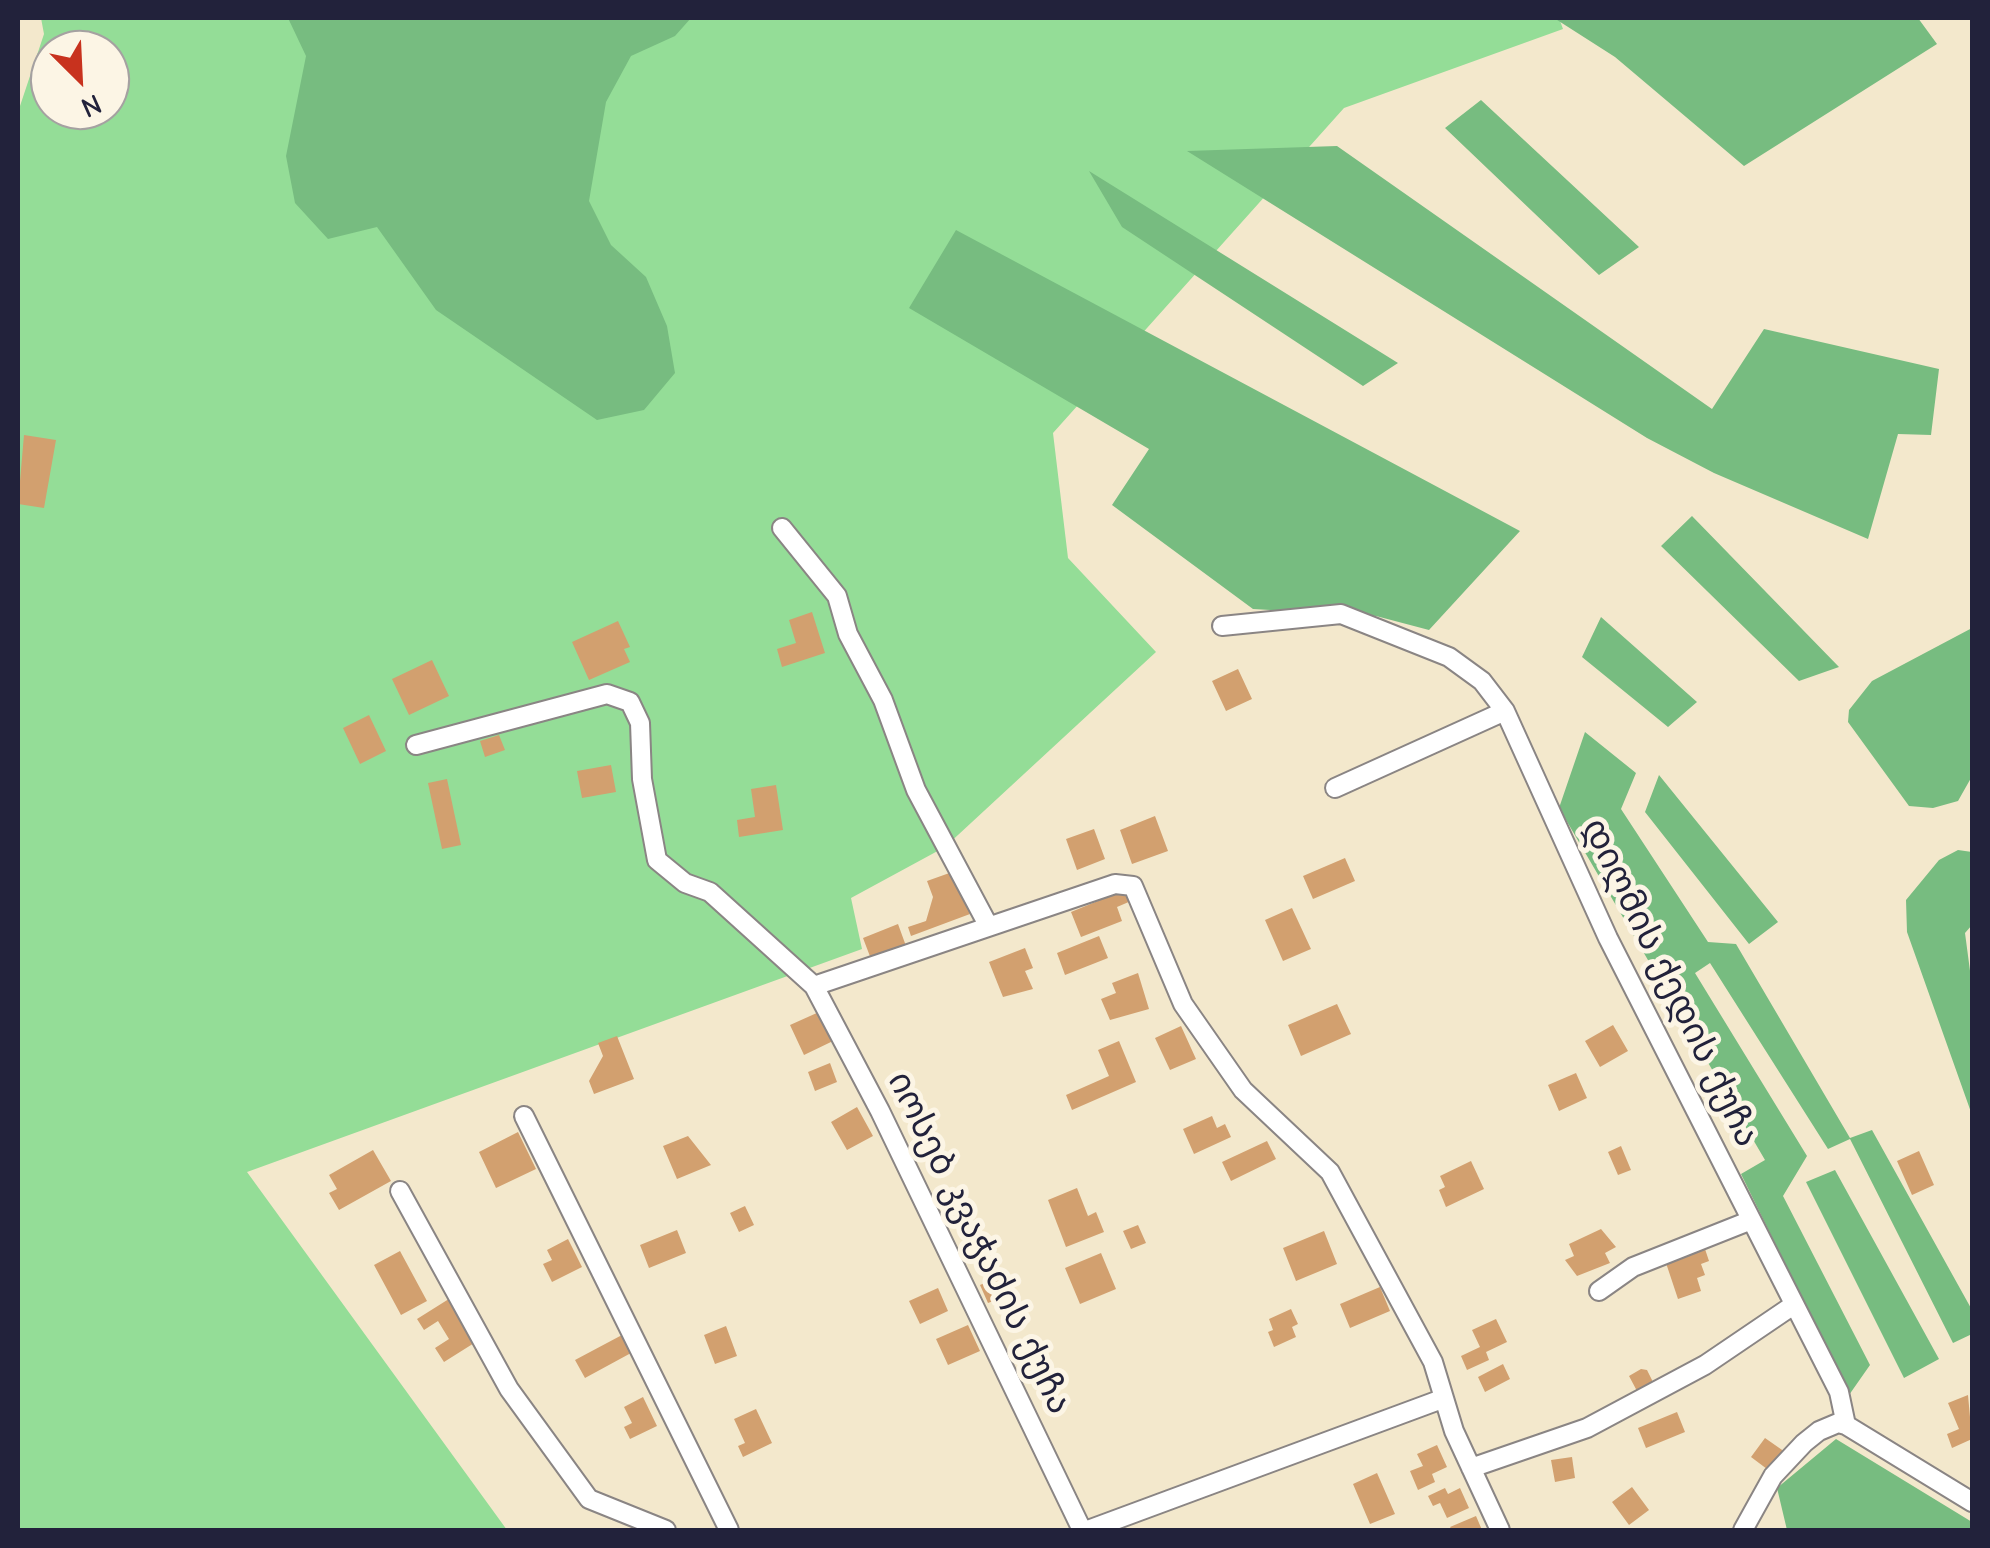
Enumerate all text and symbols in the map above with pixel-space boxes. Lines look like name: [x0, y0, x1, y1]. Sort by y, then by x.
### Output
north arrow: [30, 30, 130, 130]
text: N: [77, 87, 106, 124]
street label: დიღმის ქედის ქუჩა: [1572, 812, 1768, 1154]
street label: იოსებ კვაჭაძის ქუჩა: [878, 1065, 1080, 1421]

